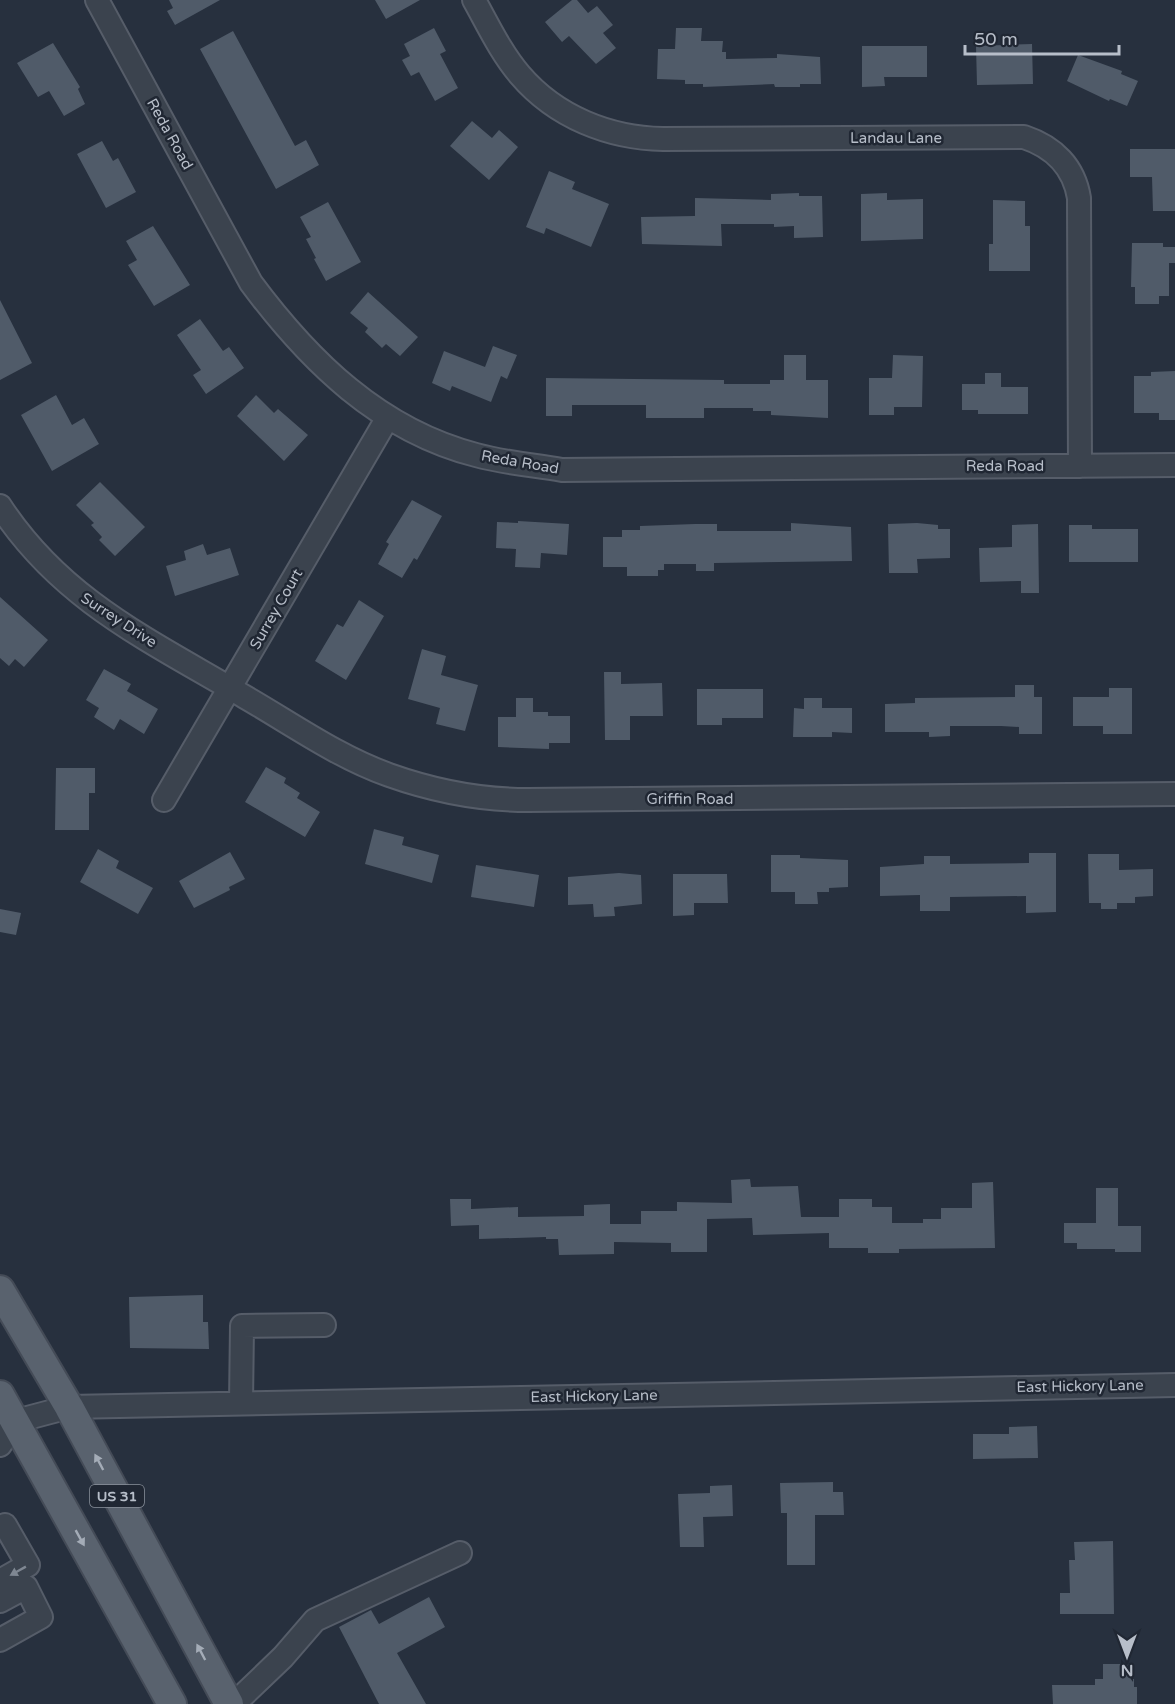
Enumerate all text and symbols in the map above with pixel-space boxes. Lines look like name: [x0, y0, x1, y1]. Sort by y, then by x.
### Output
scale bar: [965, 18, 1120, 56]
text: 50 m: [974, 28, 1018, 50]
street label: Reda Road: [143, 95, 197, 173]
street label: Landau Lane: [850, 129, 942, 147]
street label: Reda Road: [480, 446, 560, 478]
street label: Reda Road: [966, 457, 1044, 475]
street label: Surrey Court: [246, 565, 306, 652]
street label: Surrey Drive: [78, 589, 160, 651]
street label: Griffin Road: [646, 790, 734, 808]
street label: East Hickory Lane: [1016, 1376, 1144, 1396]
street label: East Hickory Lane: [530, 1386, 658, 1406]
one-way arrow: [94, 1453, 104, 1470]
road number: US 31: [90, 1485, 144, 1507]
one-way arrow: [75, 1530, 85, 1547]
one-way arrow: [10, 1565, 27, 1575]
north arrow: [1097, 1626, 1157, 1686]
one-way arrow: [196, 1644, 206, 1661]
text: N: [1121, 1660, 1133, 1680]

